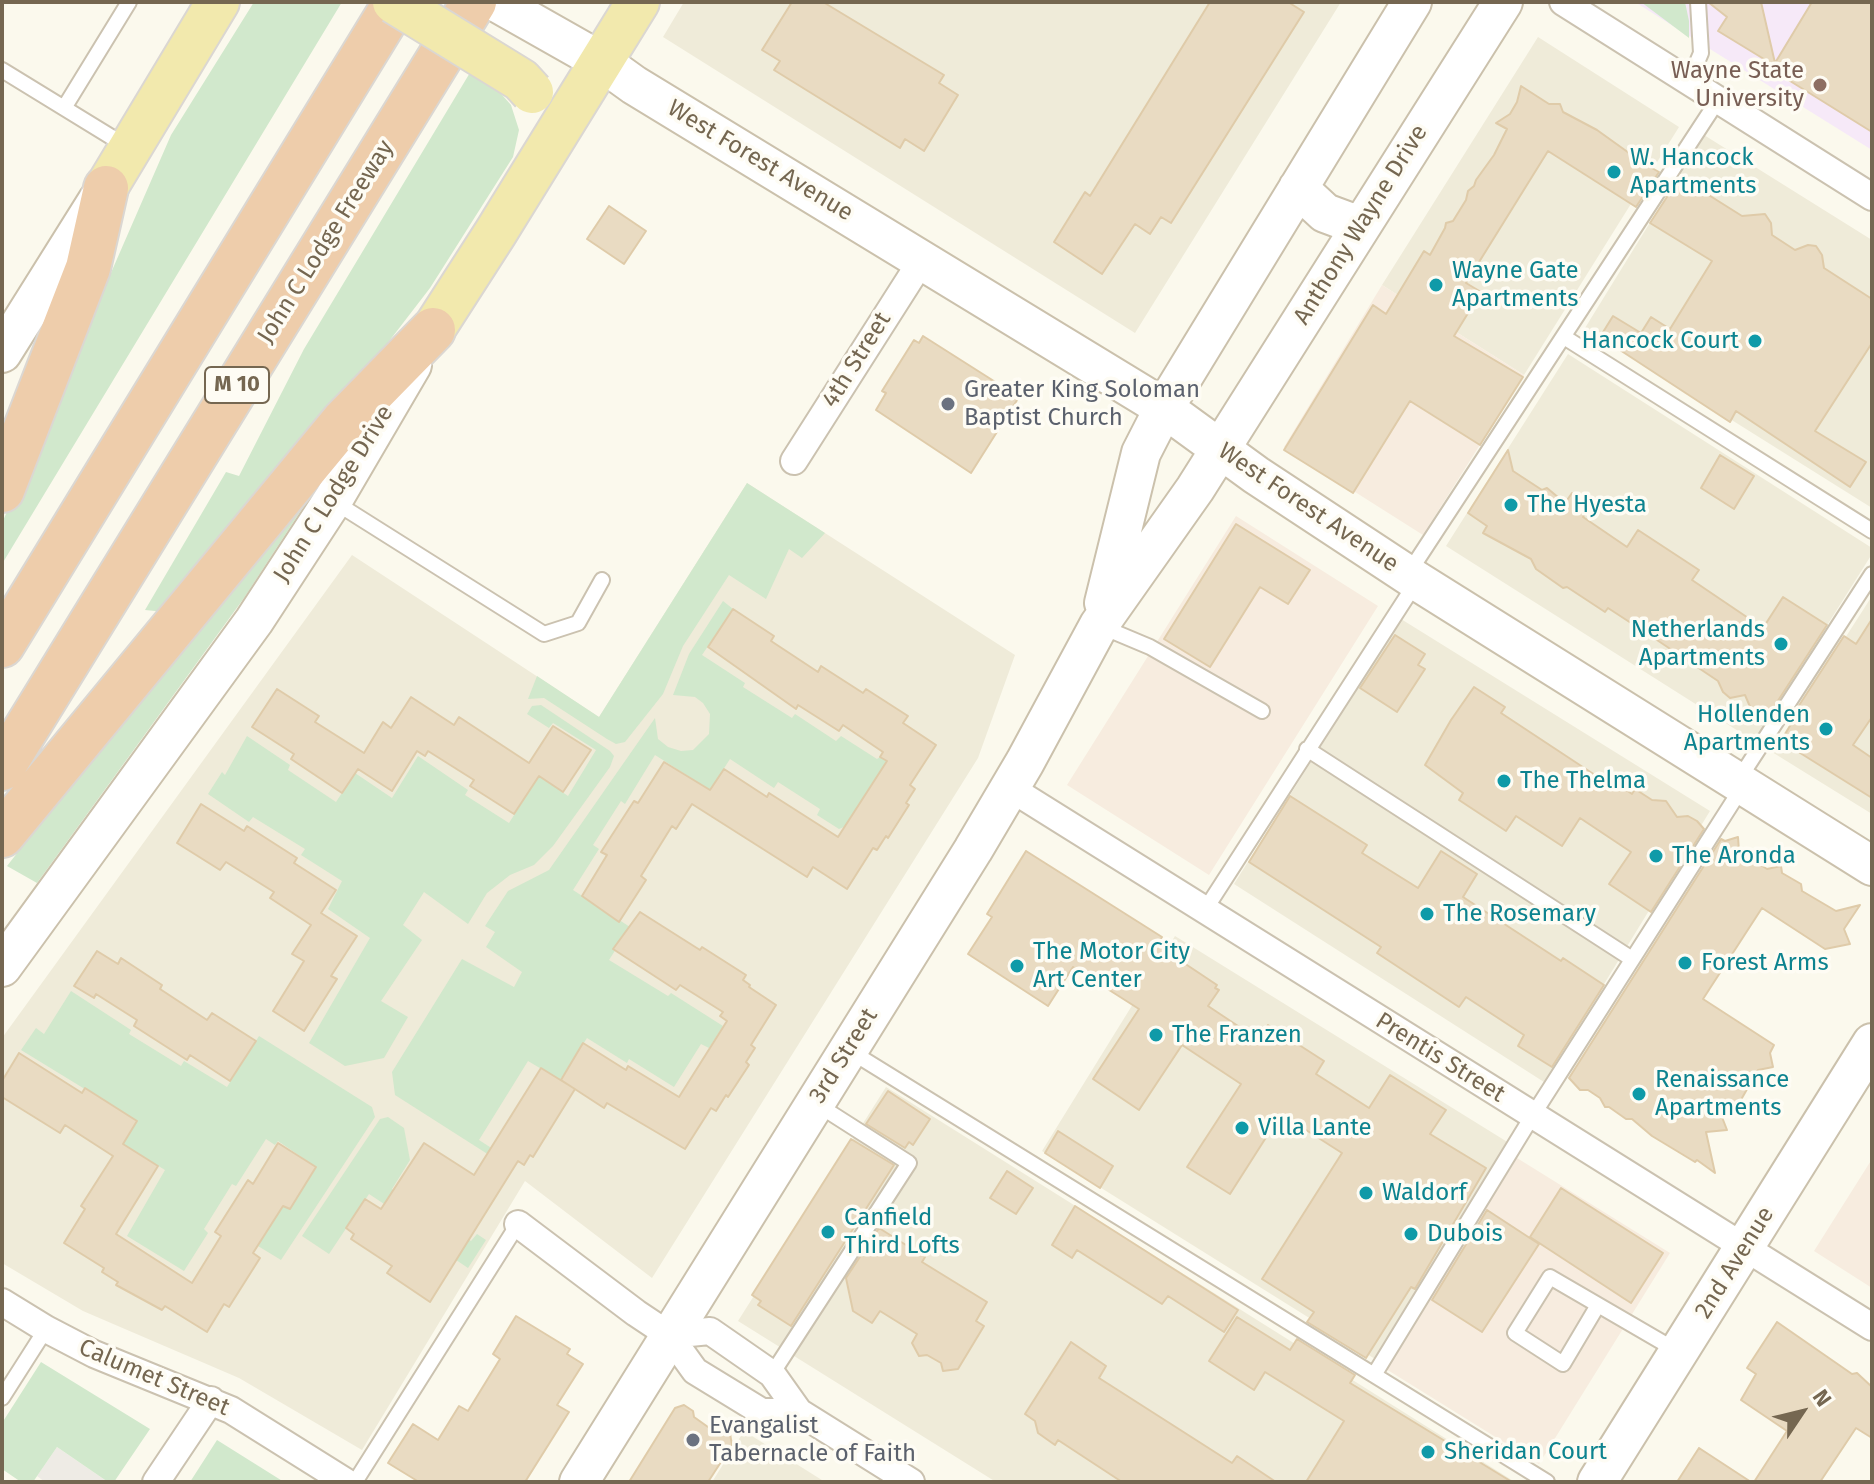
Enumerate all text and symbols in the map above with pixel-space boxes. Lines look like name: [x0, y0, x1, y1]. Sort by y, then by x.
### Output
place label: Wayne State University: [1671, 57, 1804, 113]
marker: Wayne State University: [1811, 76, 1829, 94]
street label: West Forest Avenue: [662, 94, 858, 228]
street label: Anthony Wayne Drive: [1288, 120, 1434, 330]
street label: John C Lodge Freeway: [252, 135, 400, 349]
place label: W. Hancock Apartments: [1630, 144, 1756, 200]
marker: W. Hancock Apartments: [1605, 163, 1623, 181]
place label: Wayne Gate Apartments: [1452, 257, 1579, 313]
marker: Wayne Gate Apartments: [1427, 276, 1445, 294]
street label: 4th Street: [816, 307, 898, 413]
place label: Hancock Court: [1582, 327, 1739, 355]
marker: Hancock Court: [1746, 332, 1764, 350]
road number: M 10: [205, 367, 269, 403]
place label: Greater King Soloman Baptist Church: [964, 376, 1200, 432]
marker: Greater King Soloman Baptist Church: [939, 395, 957, 413]
street label: John C Lodge Drive: [268, 400, 400, 588]
street label: West Forest Avenue: [1212, 437, 1404, 579]
place label: The Hyesta: [1527, 491, 1647, 519]
marker: The Hyesta: [1502, 496, 1520, 514]
place label: Netherlands Apartments: [1631, 616, 1765, 672]
marker: Netherlands Apartments: [1772, 635, 1790, 653]
place label: Hollenden Apartments: [1684, 701, 1810, 757]
marker: Hollenden Apartments: [1817, 720, 1835, 738]
place label: The Thelma: [1520, 767, 1646, 795]
marker: The Thelma: [1495, 772, 1513, 790]
place label: The Aronda: [1672, 842, 1796, 870]
marker: The Aronda: [1647, 847, 1665, 865]
place label: The Rosemary: [1443, 900, 1596, 928]
marker: The Rosemary: [1418, 905, 1436, 923]
place label: The Motor City Art Center: [1033, 938, 1190, 994]
place label: Forest Arms: [1701, 949, 1829, 977]
marker: Forest Arms: [1676, 954, 1694, 972]
marker: The Motor City Art Center: [1008, 957, 1026, 975]
street label: 3rd Street: [804, 1003, 884, 1109]
street label: Prentis Street: [1370, 1007, 1510, 1109]
place label: The Franzen: [1172, 1021, 1302, 1049]
marker: The Franzen: [1147, 1026, 1165, 1044]
place label: Renaissance Apartments: [1655, 1066, 1789, 1122]
marker: Renaissance Apartments: [1630, 1085, 1648, 1103]
place label: Villa Lante: [1258, 1114, 1372, 1142]
marker: Villa Lante: [1233, 1119, 1251, 1137]
place label: Waldorf: [1382, 1179, 1467, 1207]
marker: Waldorf: [1357, 1184, 1375, 1202]
street label: 2nd Avenue: [1689, 1202, 1781, 1324]
place label: Canfield Third Lofts: [844, 1204, 960, 1260]
place label: Dubois: [1427, 1220, 1503, 1248]
marker: Canfield Third Lofts: [819, 1223, 837, 1241]
marker: Dubois: [1402, 1225, 1420, 1243]
street label: Calumet Street: [74, 1333, 234, 1423]
north arrow: [1762, 1372, 1842, 1452]
text: N: [1807, 1384, 1837, 1412]
place label: Evangalist Tabernacle of Faith: [709, 1412, 916, 1468]
marker: Evangalist Tabernacle of Faith: [684, 1431, 702, 1449]
place label: Sheridan Court: [1444, 1438, 1607, 1466]
marker: Sheridan Court: [1419, 1443, 1437, 1461]

